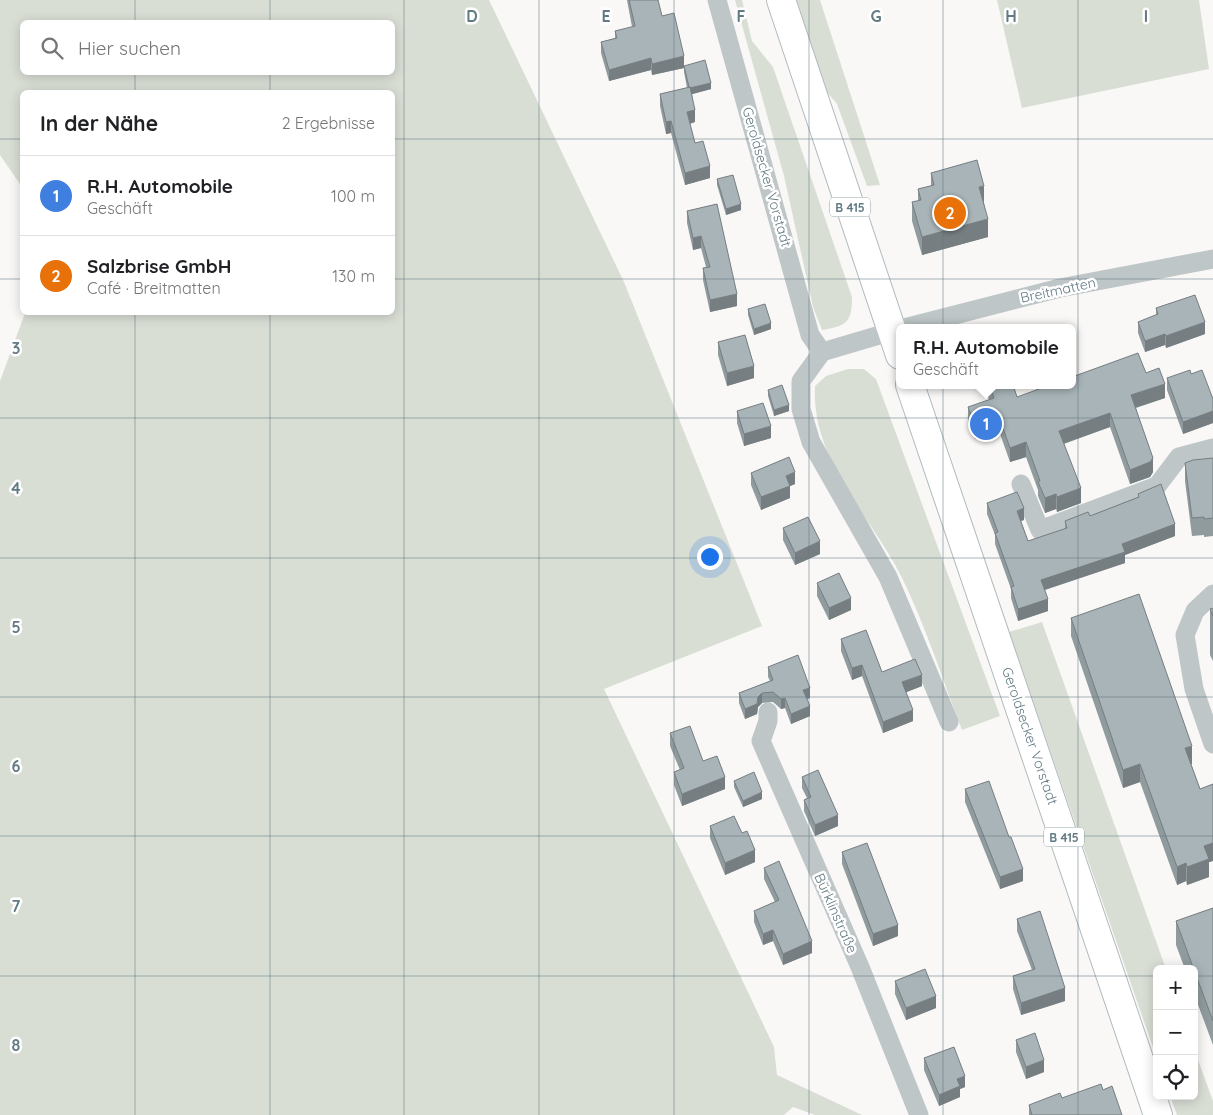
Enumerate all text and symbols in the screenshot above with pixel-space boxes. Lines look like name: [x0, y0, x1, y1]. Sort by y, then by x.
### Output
text: D: [466, 6, 478, 26]
text: E: [601, 6, 611, 26]
text: F: [737, 6, 746, 26]
text: G: [870, 6, 882, 26]
text: H: [1005, 6, 1017, 26]
text: I: [1144, 6, 1148, 26]
search box: [20, 20, 395, 75]
icon: search: [38, 34, 66, 62]
text: Hier suchen: [78, 36, 181, 60]
street label: Geroldsecker Vorstadt: [738, 105, 796, 249]
text: In der Nähe: [40, 110, 158, 136]
text: 2 Ergebnisse: [282, 113, 375, 133]
text: R.H. Automobile: [87, 174, 233, 198]
text: 1: [53, 186, 59, 206]
text: 100 m: [331, 186, 375, 206]
pin: 2: [934, 194, 966, 232]
text: Geschäft: [87, 198, 153, 218]
road number: B 415: [830, 198, 870, 216]
text: Salzbrise GmbH: [87, 254, 231, 278]
text: 2: [51, 266, 61, 286]
text: 130 m: [332, 266, 375, 286]
street label: Breitmatten: [1019, 273, 1097, 307]
text: Café · Breitmatten: [87, 278, 221, 298]
popup: [896, 324, 1076, 389]
text: R.H. Automobile: [913, 335, 1059, 359]
text: 3: [12, 338, 20, 358]
text: Geschäft: [913, 359, 979, 379]
pin: 1: [970, 405, 1002, 443]
text: 4: [11, 478, 21, 498]
your location: [697, 544, 723, 570]
text: 5: [11, 617, 21, 637]
street label: Geroldsecker Vorstadt: [998, 665, 1062, 808]
text: 6: [12, 756, 21, 776]
road number: B 415: [1044, 828, 1084, 846]
street label: Bürklinstraße: [810, 870, 862, 956]
text: 7: [12, 896, 21, 916]
map controls: [1153, 965, 1198, 1100]
button: +: [1153, 965, 1198, 1010]
button: −: [1153, 1010, 1198, 1055]
text: 8: [12, 1035, 21, 1055]
button: locate: [1153, 1055, 1198, 1100]

